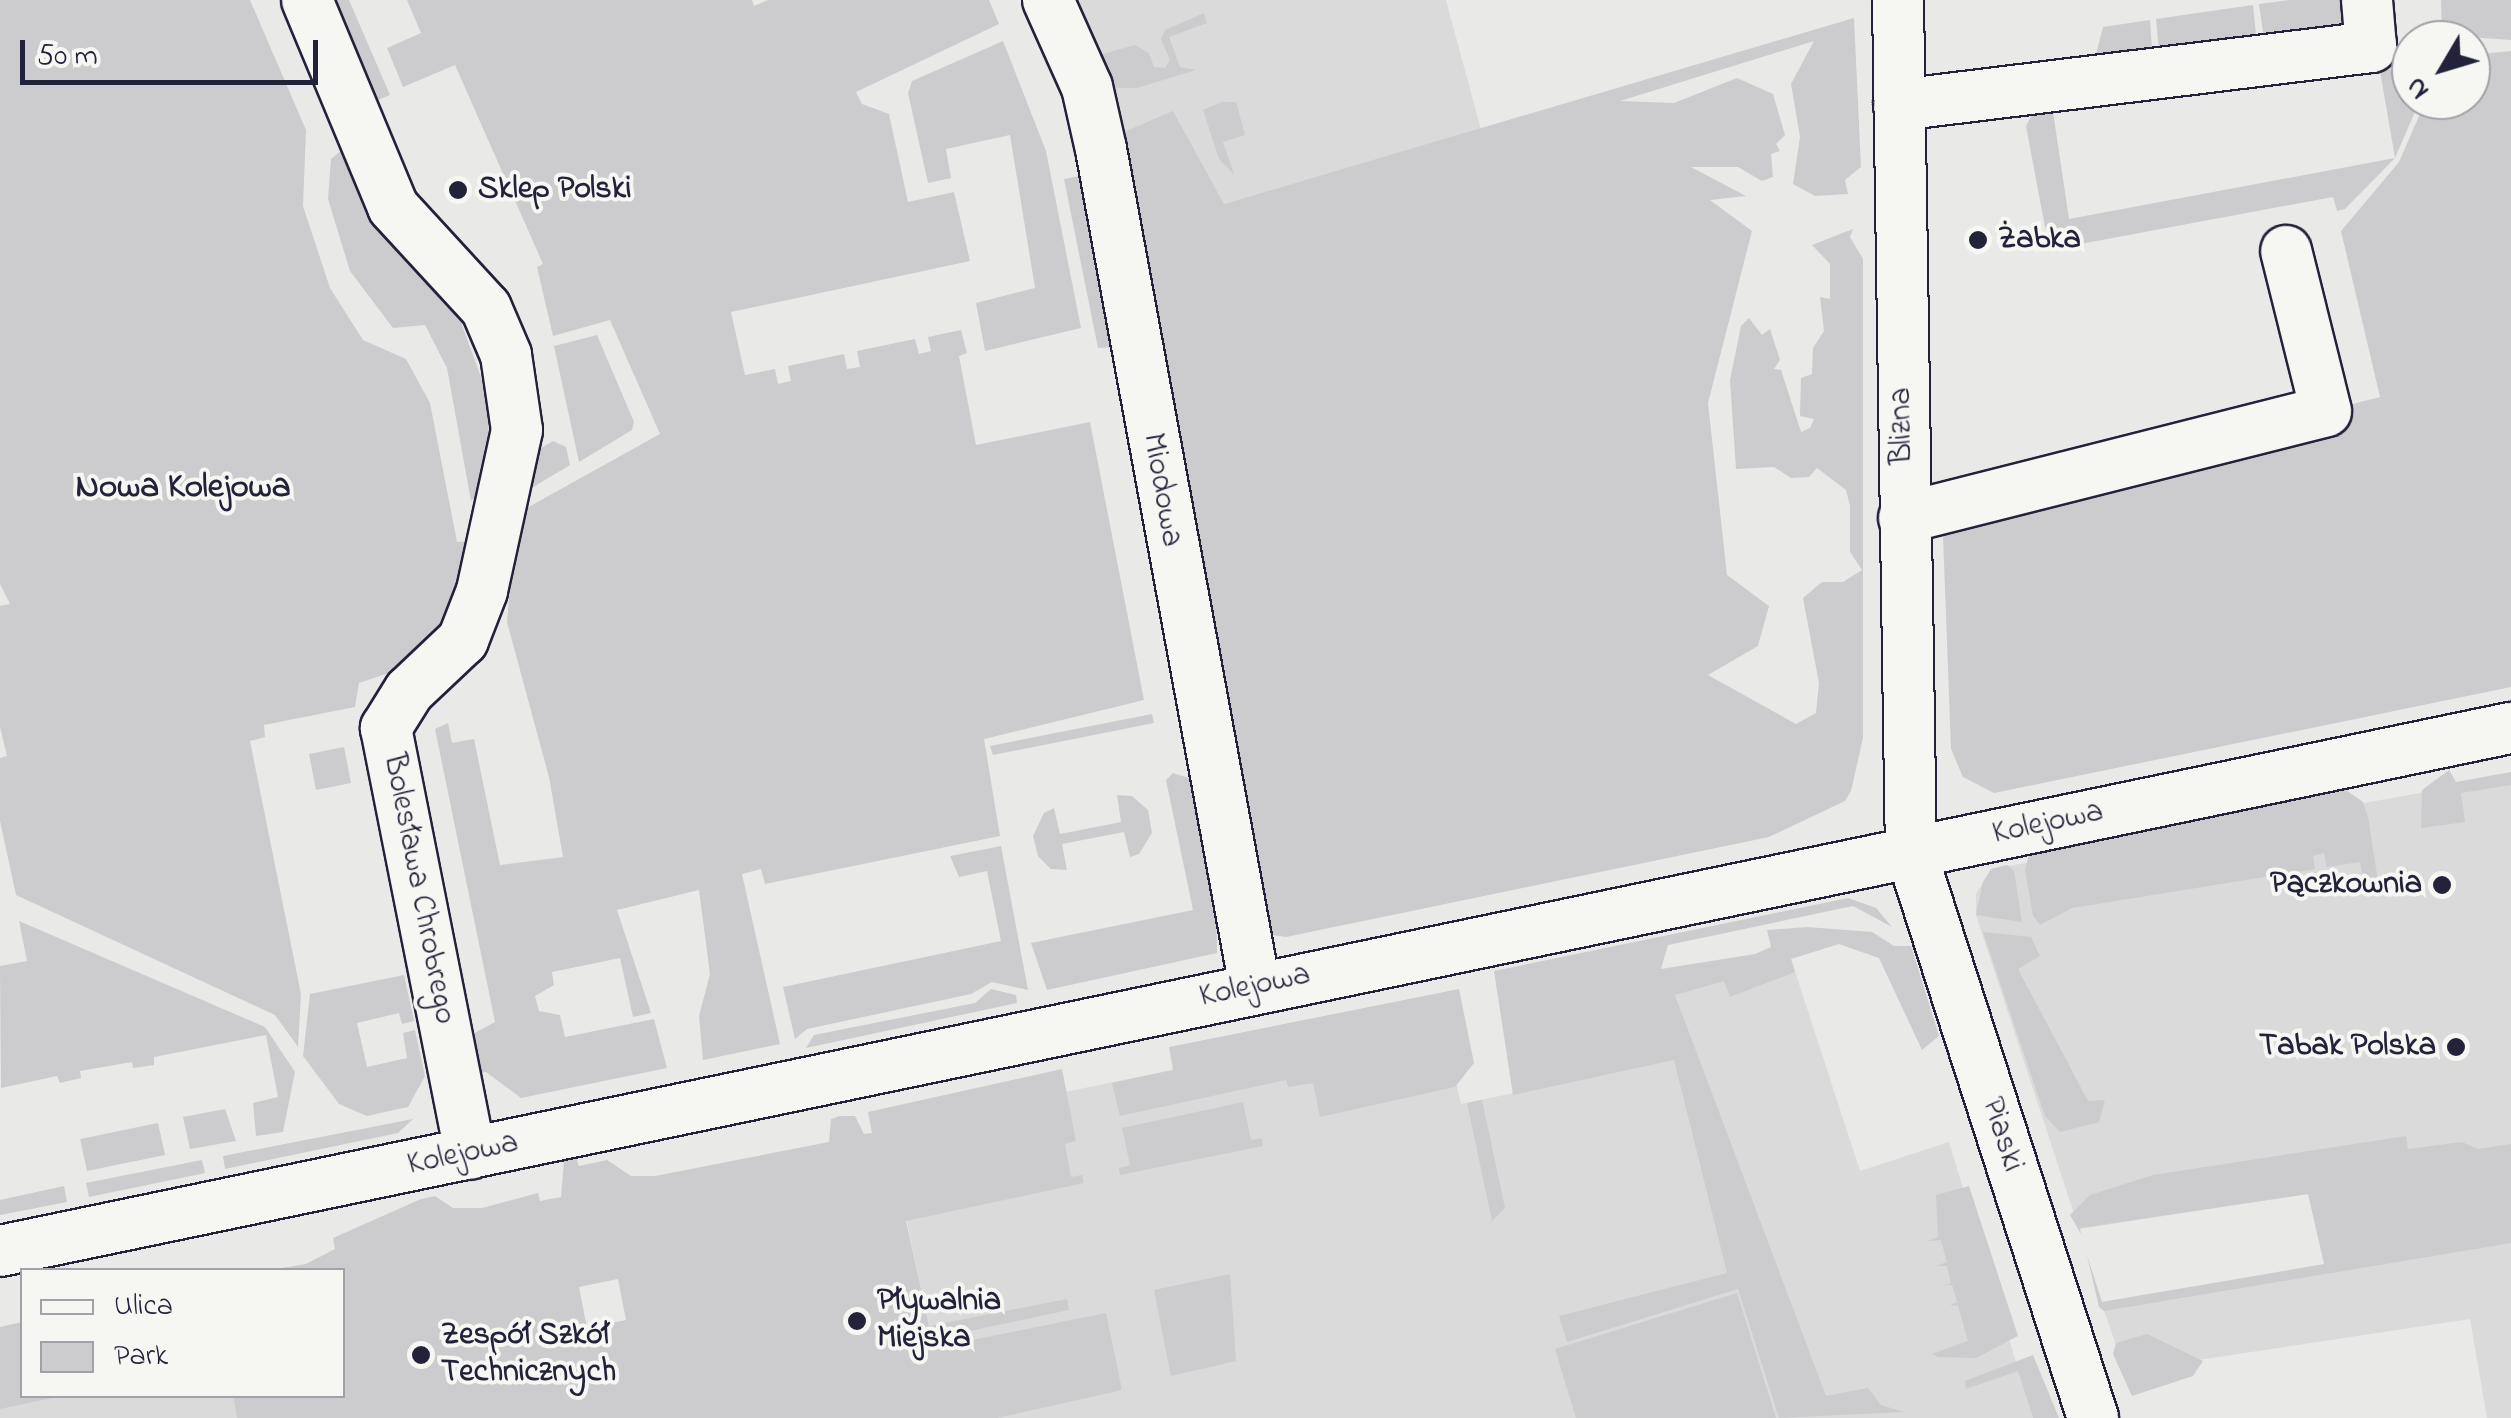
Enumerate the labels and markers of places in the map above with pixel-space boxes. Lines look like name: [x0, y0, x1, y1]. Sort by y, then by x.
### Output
place label: Sklep Polski: [478, 171, 631, 209]
marker: Sklep Polski: [447, 179, 469, 201]
place label: Żabka: [1998, 221, 2081, 259]
marker: Żabka: [1967, 229, 1989, 251]
place label: Pączkownia: [2270, 866, 2422, 904]
marker: Pączkownia: [2431, 874, 2453, 896]
place label: Tabak Polska: [2259, 1028, 2436, 1066]
marker: Tabak Polska: [2445, 1036, 2467, 1058]
place label: Pływalnia Miejska: [877, 1284, 1001, 1359]
marker: Pływalnia Miejska: [846, 1310, 868, 1332]
place label: Zespół Szkół Technicznych: [441, 1318, 616, 1393]
marker: Zespół Szkół Technicznych: [410, 1344, 432, 1366]

